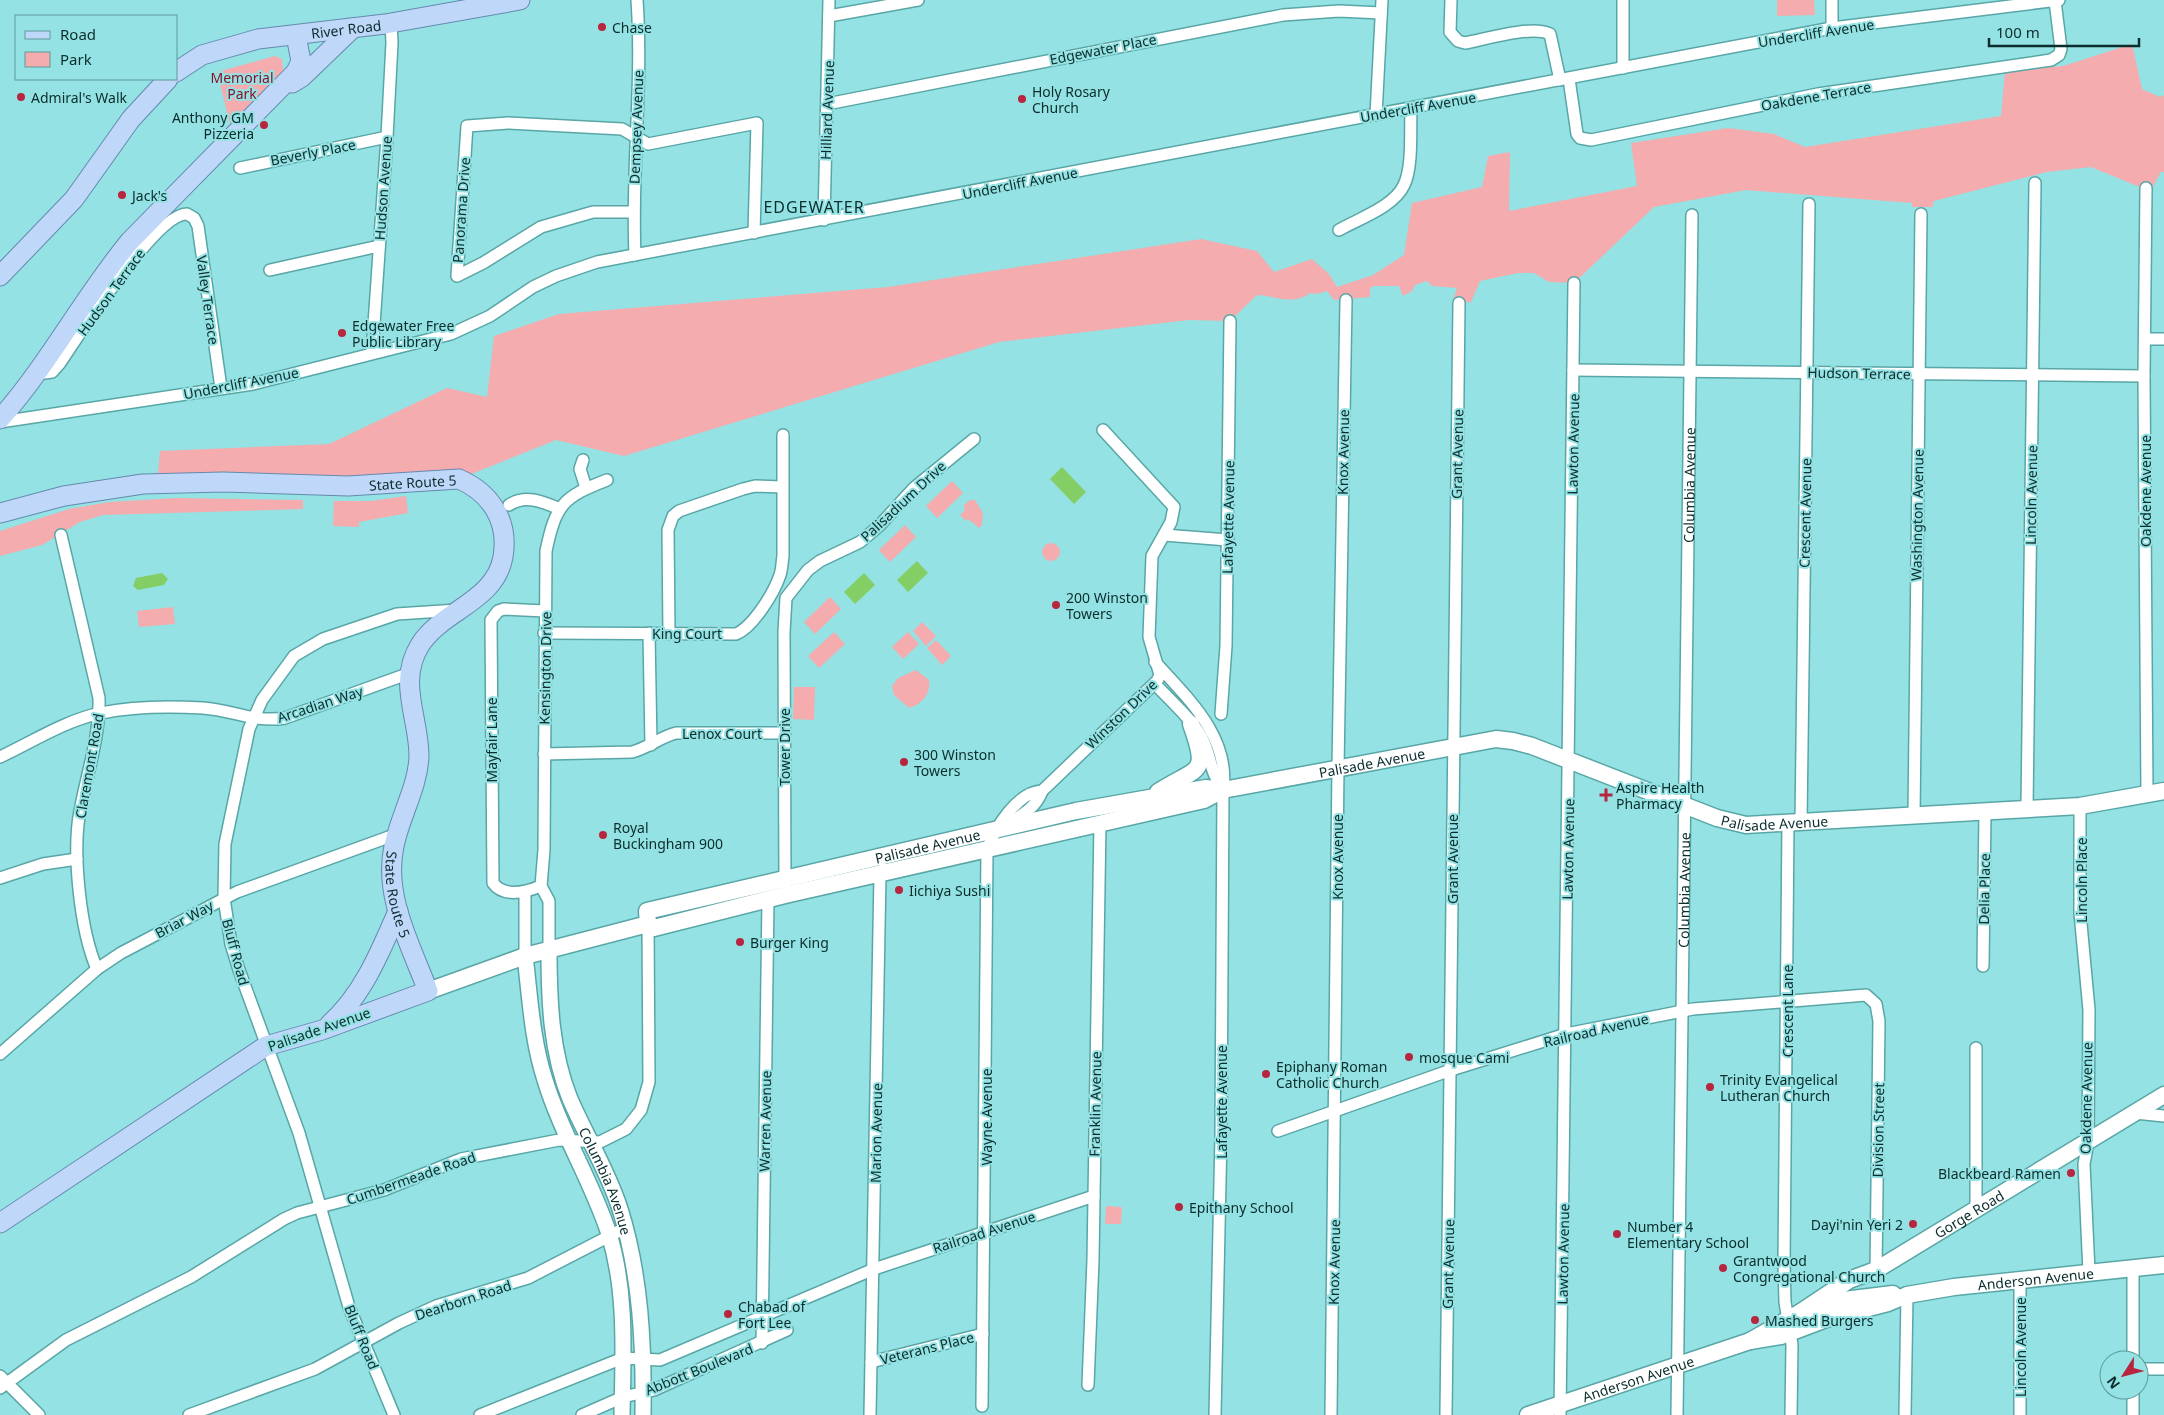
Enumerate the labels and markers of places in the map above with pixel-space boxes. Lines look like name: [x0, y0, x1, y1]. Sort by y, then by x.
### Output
place label: Chase: [612, 18, 652, 37]
marker: Chase: [596, 21, 608, 33]
place label: Holy Rosary Church: [1032, 82, 1111, 117]
place label: Admiral's Walk: [31, 88, 128, 107]
marker: Admiral's Walk: [15, 91, 27, 103]
marker: Holy Rosary Church: [1016, 93, 1028, 105]
place label: Anthony GM Pizzeria: [172, 108, 254, 143]
marker: Anthony GM Pizzeria: [258, 119, 270, 131]
place label: Jack's: [130, 186, 168, 205]
marker: Jack's: [116, 189, 128, 201]
place label: Edgewater Free Public Library: [352, 316, 455, 351]
marker: Edgewater Free Public Library: [336, 327, 348, 339]
place label: 200 Winston Towers: [1066, 588, 1148, 623]
marker: 200 Winston Towers: [1050, 599, 1062, 611]
place label: 300 Winston Towers: [914, 745, 996, 780]
marker: 300 Winston Towers: [898, 756, 910, 768]
place label: Aspire Health Pharmacy: [1616, 778, 1704, 813]
marker: Aspire Health Pharmacy: [1600, 789, 1612, 801]
place label: Royal Buckingham 900: [613, 818, 723, 853]
marker: Royal Buckingham 900: [597, 829, 609, 841]
place label: Iichiya Sushi: [909, 881, 990, 900]
marker: Iichiya Sushi: [893, 884, 905, 896]
place label: Burger King: [750, 933, 829, 952]
marker: Burger King: [734, 936, 746, 948]
place label: mosque Cami: [1419, 1048, 1509, 1067]
marker: mosque Cami: [1403, 1051, 1415, 1063]
place label: Epiphany Roman Catholic Church: [1276, 1057, 1387, 1092]
marker: Epiphany Roman Catholic Church: [1260, 1068, 1272, 1080]
place label: Trinity Evangelical Lutheran Church: [1720, 1070, 1838, 1105]
marker: Trinity Evangelical Lutheran Church: [1704, 1081, 1716, 1093]
place label: Blackbeard Ramen: [1938, 1164, 2061, 1183]
marker: Blackbeard Ramen: [2065, 1167, 2077, 1179]
place label: Epithany School: [1189, 1198, 1294, 1217]
marker: Epithany School: [1173, 1201, 1185, 1213]
place label: Dayi'nin Yeri 2: [1811, 1215, 1903, 1234]
place label: Number 4 Elementary School: [1627, 1217, 1749, 1252]
marker: Dayi'nin Yeri 2: [1907, 1218, 1919, 1230]
marker: Number 4 Elementary School: [1611, 1228, 1623, 1240]
place label: Grantwood Congregational Church: [1733, 1251, 1885, 1286]
marker: Grantwood Congregational Church: [1717, 1262, 1729, 1274]
place label: Chabad of Fort Lee: [738, 1297, 807, 1332]
marker: Chabad of Fort Lee: [722, 1308, 734, 1320]
place label: Mashed Burgers: [1765, 1311, 1874, 1330]
marker: Mashed Burgers: [1749, 1314, 1761, 1326]

